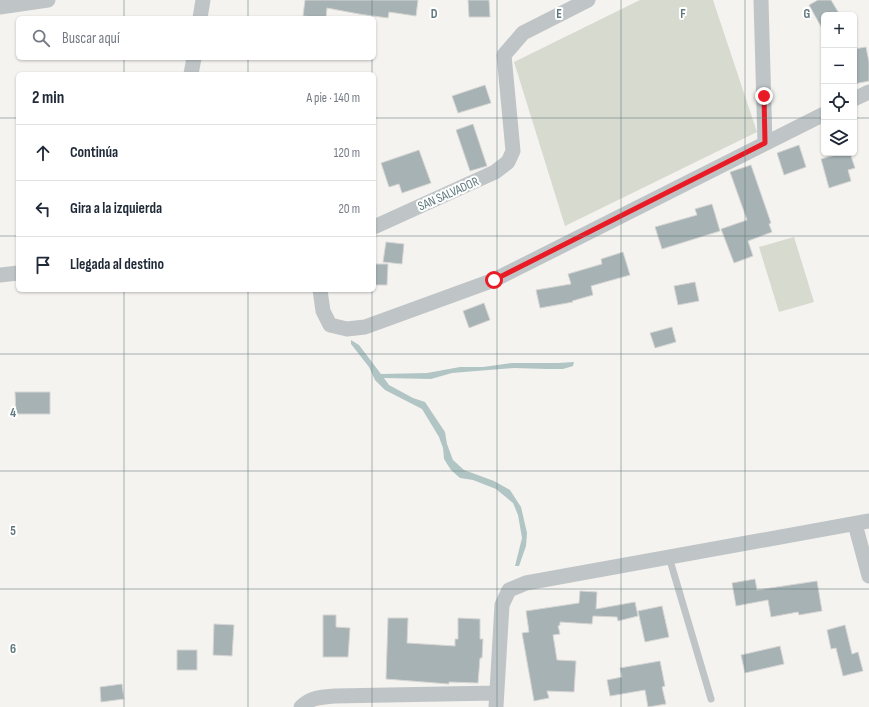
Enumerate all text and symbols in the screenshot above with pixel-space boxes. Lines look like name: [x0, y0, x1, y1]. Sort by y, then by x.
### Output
text: D: [431, 6, 438, 22]
text: E: [556, 6, 562, 22]
text: F: [680, 6, 686, 22]
text: G: [804, 6, 811, 22]
map controls: [821, 12, 857, 156]
button: +: [821, 12, 857, 48]
search box: [16, 16, 376, 60]
icon: search: [30, 27, 52, 49]
text: Buscar aquí: [62, 29, 120, 48]
button: −: [821, 48, 857, 84]
button: locate: [821, 84, 857, 120]
route end: [755, 87, 773, 105]
text: 2 min: [32, 88, 64, 108]
text: A pie · 140 m: [306, 90, 360, 106]
button: layers: [821, 120, 857, 156]
icon: ahead: [32, 142, 54, 164]
text: Continúa: [70, 143, 118, 162]
text: 120 m: [334, 145, 360, 161]
street label: SAN SALVADOR: [415, 173, 481, 214]
icon: left: [32, 198, 54, 220]
text: Gira a la izquierda: [70, 199, 162, 218]
text: 20 m: [338, 201, 360, 217]
icon: arrive: [32, 254, 54, 276]
text: Llegada al destino: [70, 255, 164, 274]
route start: [485, 271, 503, 289]
text: 4: [10, 405, 16, 421]
text: 5: [10, 523, 16, 539]
text: 6: [10, 641, 16, 657]

